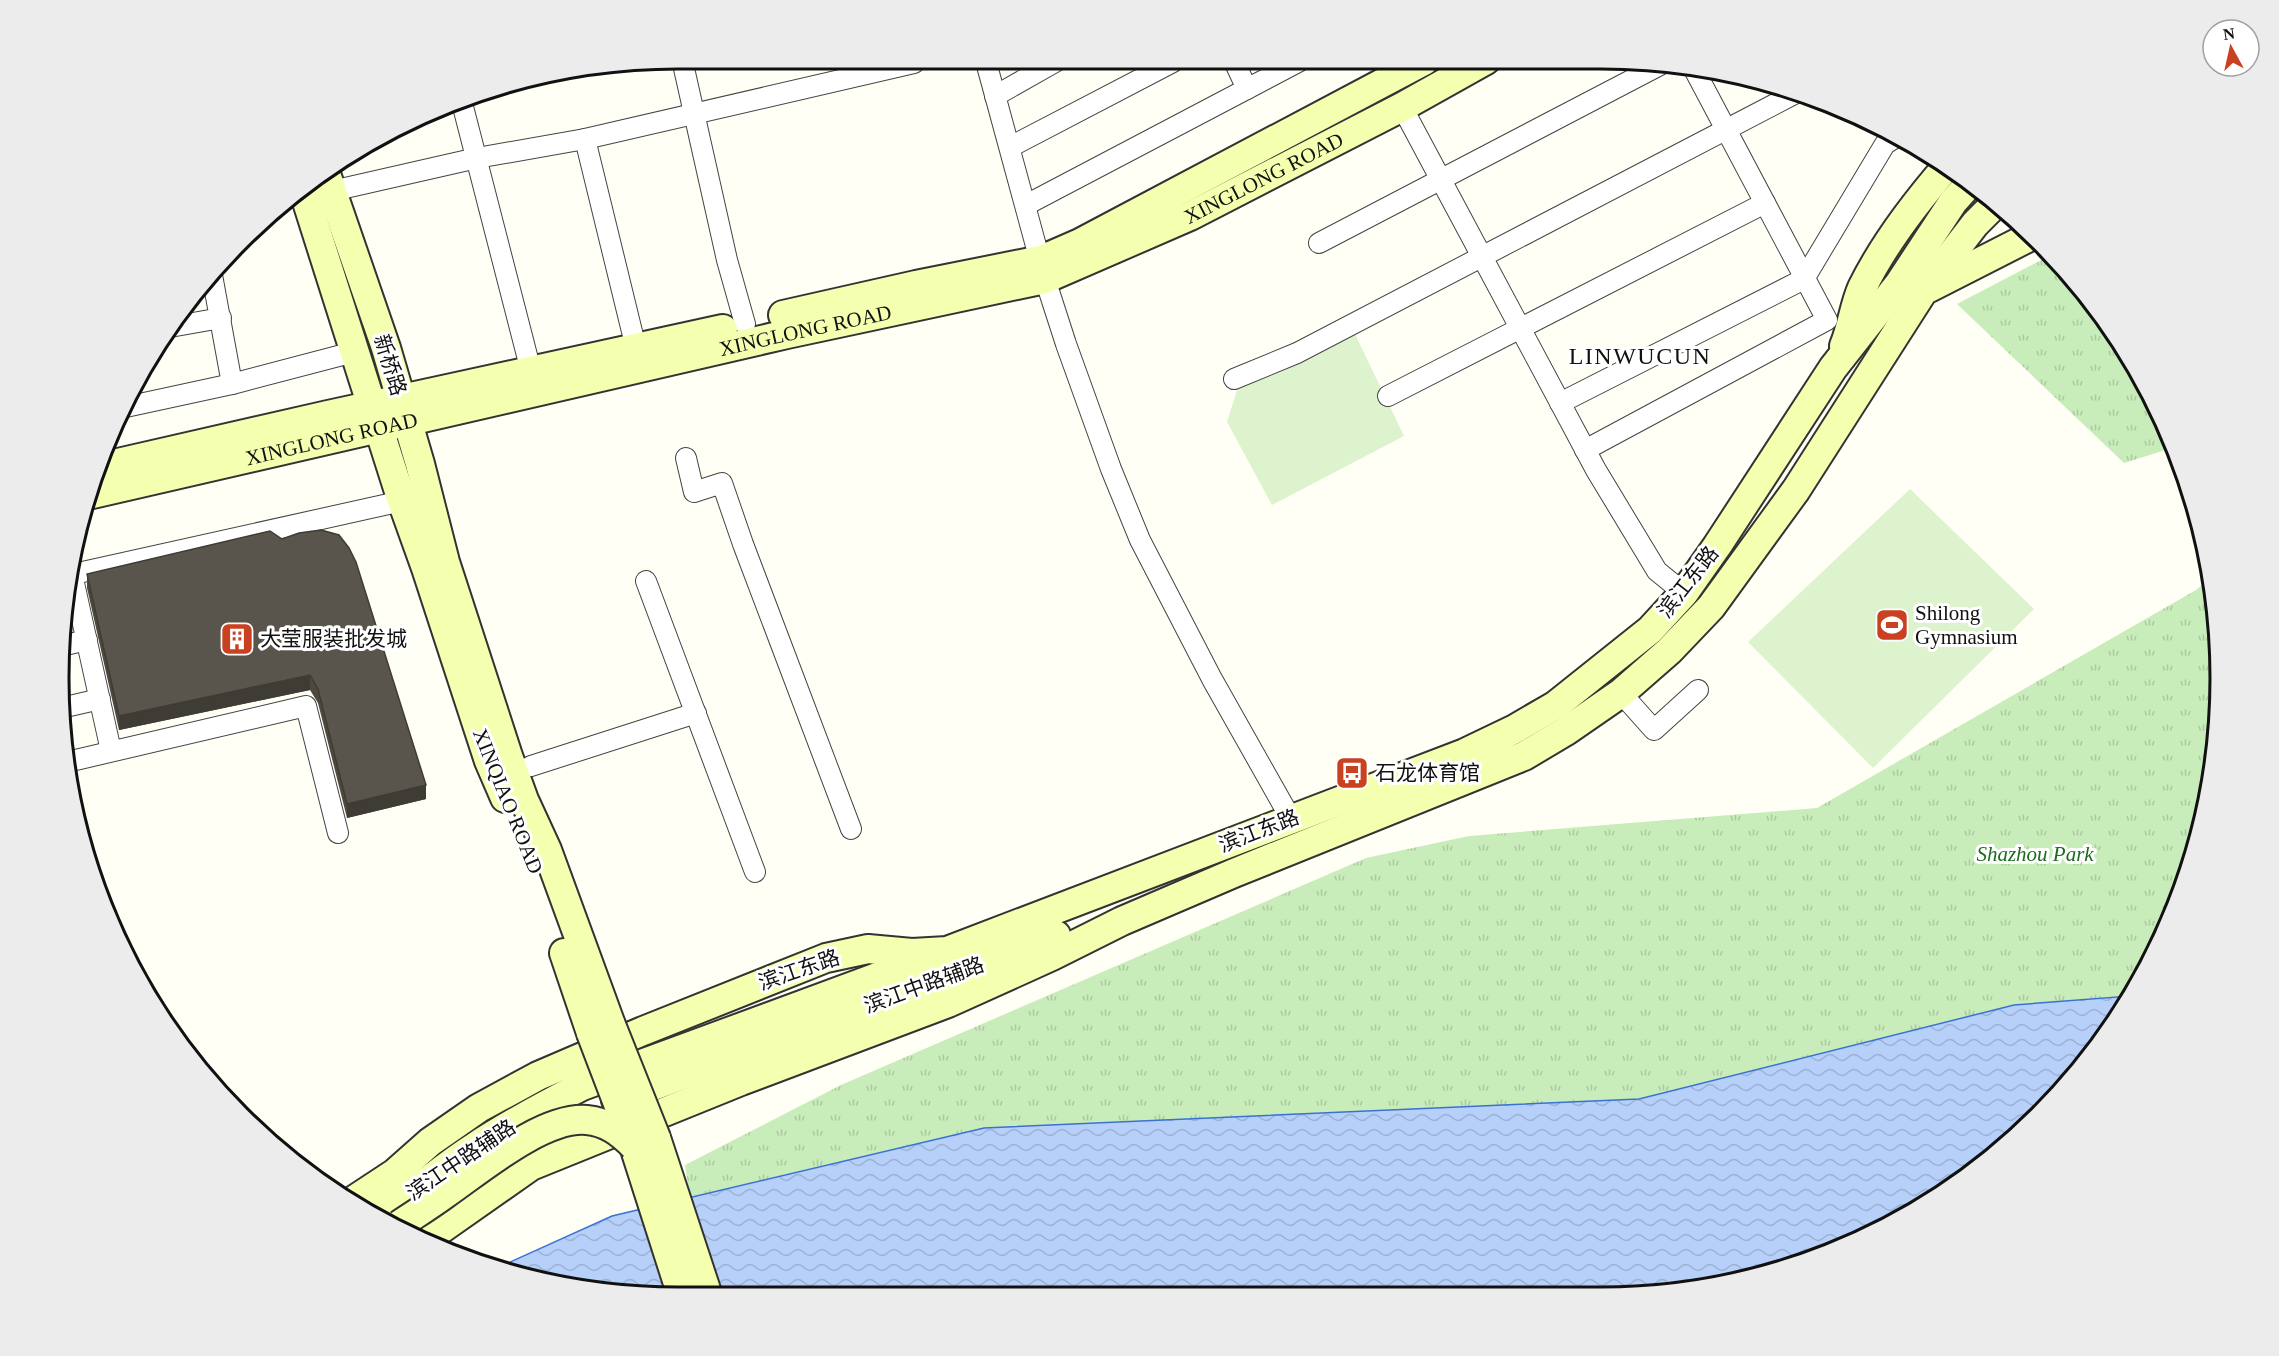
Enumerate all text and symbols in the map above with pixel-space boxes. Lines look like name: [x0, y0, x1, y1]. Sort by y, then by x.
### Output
north arrow: [2201, 18, 2261, 78]
text: N: [2222, 24, 2236, 43]
street label: XINGLONG ROAD: [1180, 127, 1347, 229]
street label: XINGLONG ROAD: [717, 300, 894, 361]
street label: 新桥路: [369, 331, 411, 399]
district label: LINWUCUN: [1569, 343, 1711, 369]
street label: XINGLONG ROAD: [243, 407, 420, 470]
street label: 滨江东路: [1653, 542, 1723, 622]
place label: Shilong Gymnasium: [1915, 601, 2018, 649]
sports icon: Shilong Gymnasium: [1874, 607, 1910, 643]
building icon: 大莹服装批发城: [219, 621, 255, 657]
place label: 大莹服装批发城: [260, 627, 407, 651]
street label: XINQIAO ROAD: [468, 725, 548, 877]
bus stop icon: 石龙体育馆: [1334, 755, 1370, 791]
place label: 石龙体育馆: [1375, 761, 1480, 785]
street label: 滨江东路: [1215, 805, 1303, 857]
park label: Shazhou Park: [1976, 842, 2094, 866]
street label: 滨江东路: [755, 945, 843, 995]
street label: 滨江中路辅路: [861, 952, 987, 1018]
street label: 滨江中路辅路: [402, 1115, 520, 1205]

